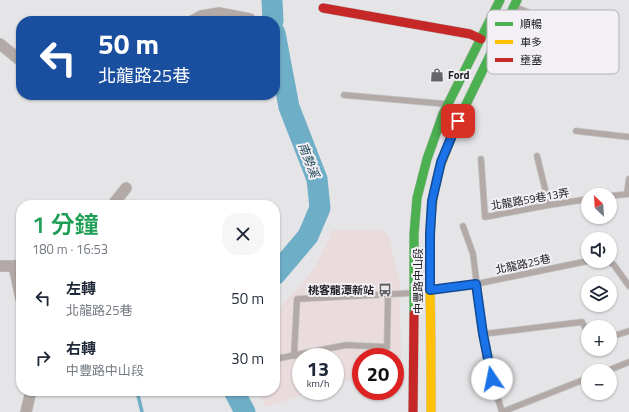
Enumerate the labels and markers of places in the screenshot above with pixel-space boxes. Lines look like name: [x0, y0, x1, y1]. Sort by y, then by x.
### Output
shop icon: Ford: [429, 67, 445, 83]
place label: Ford: [448, 67, 470, 83]
pin: [441, 104, 475, 138]
place label: 桃客龍潭新站: [308, 282, 374, 298]
bus stop icon: 桃客龍潭新站: [377, 282, 393, 298]

